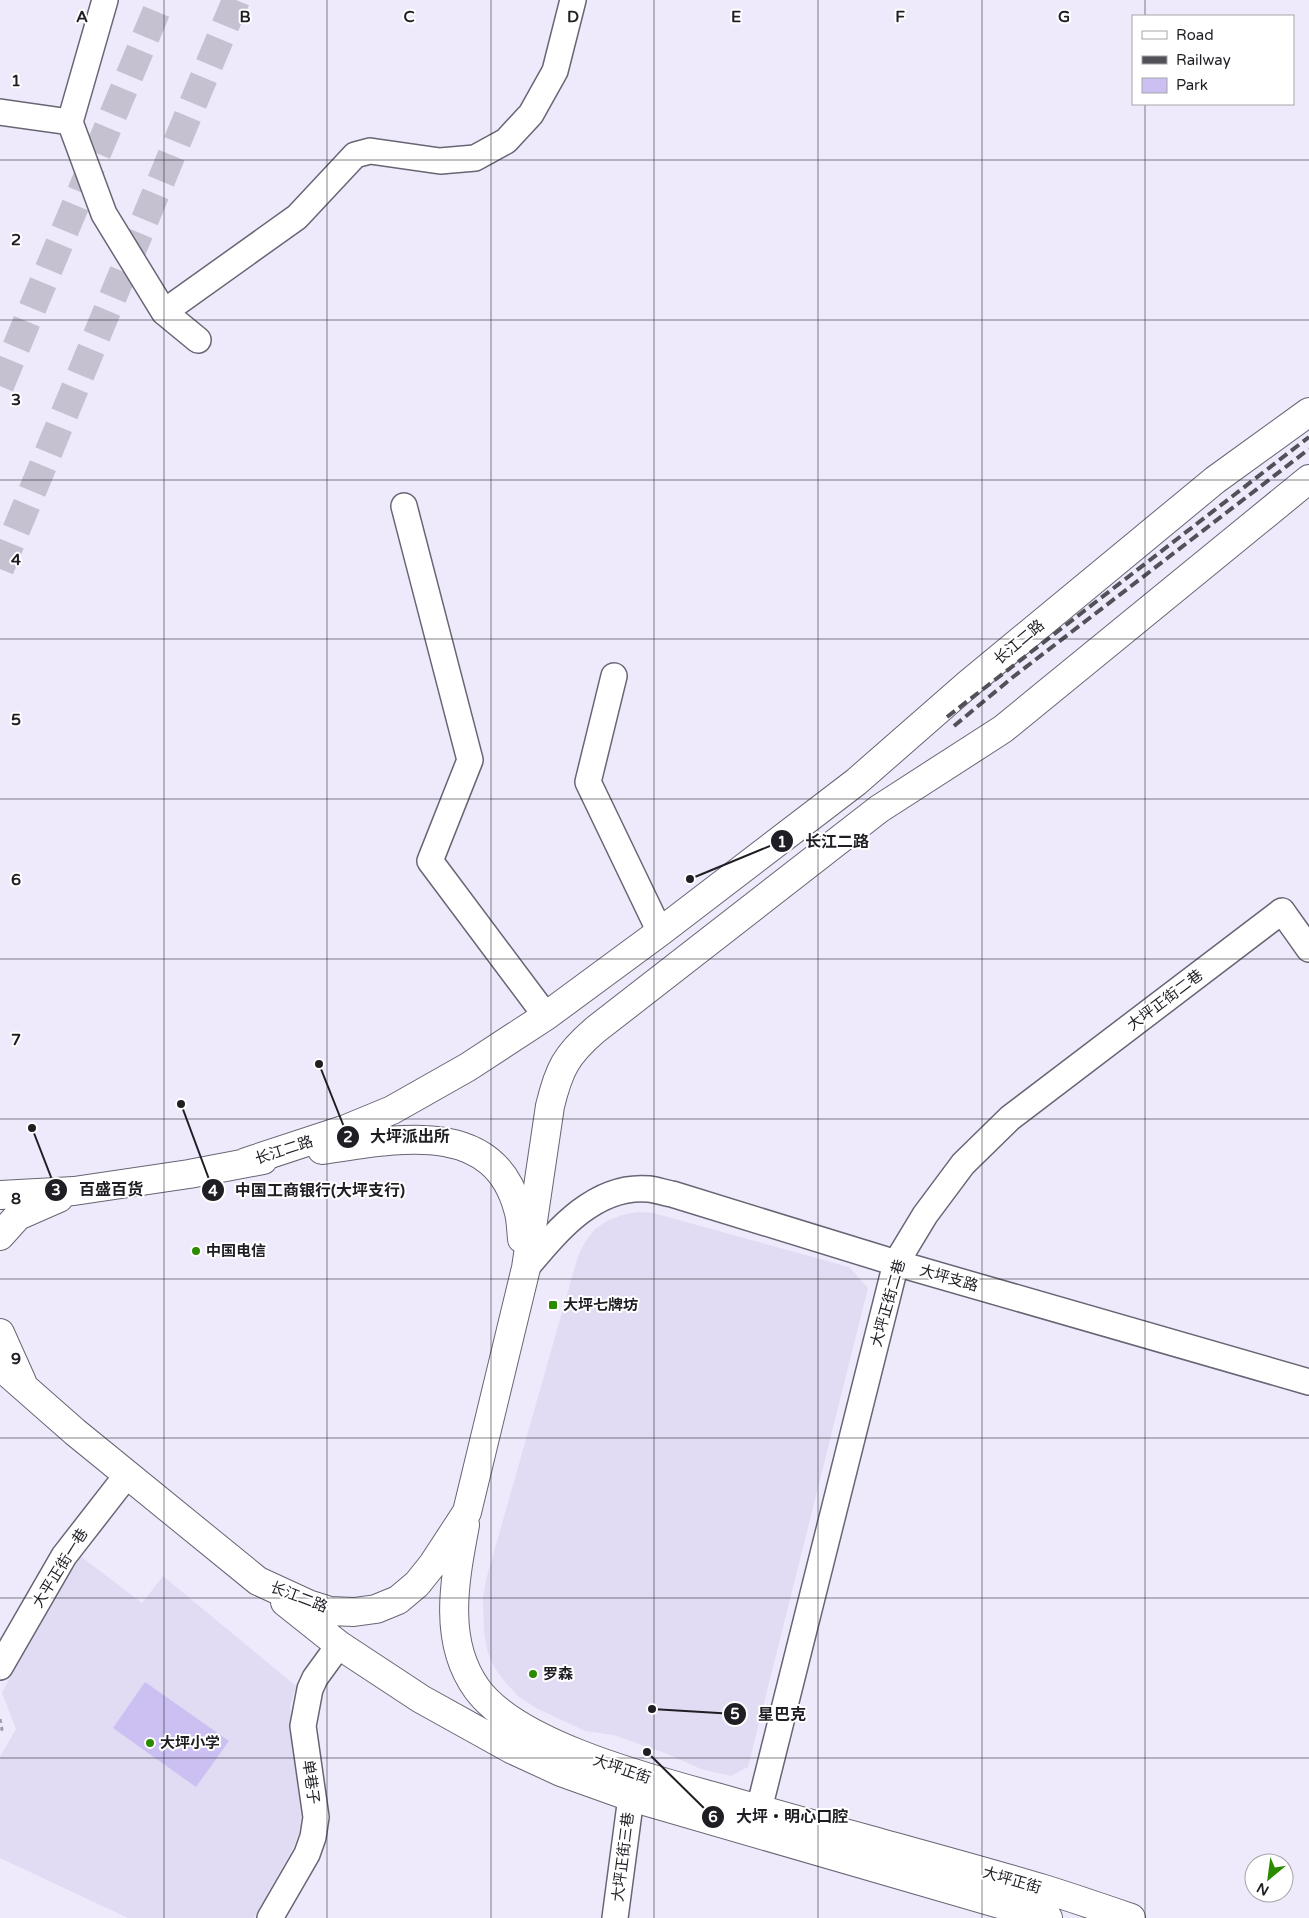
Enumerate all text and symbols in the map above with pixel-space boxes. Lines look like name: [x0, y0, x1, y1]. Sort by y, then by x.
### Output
text: A: [76, 7, 88, 27]
text: B: [239, 7, 251, 27]
text: C: [403, 7, 415, 27]
text: D: [567, 7, 579, 27]
text: E: [731, 7, 741, 27]
text: F: [895, 7, 905, 27]
text: G: [1058, 7, 1070, 27]
legend: [1132, 15, 1294, 105]
text: Road: [1176, 26, 1214, 44]
text: Railway: [1176, 51, 1231, 69]
text: 1: [11, 71, 21, 91]
text: Park: [1176, 76, 1208, 94]
text: 2: [11, 230, 21, 250]
text: 3: [11, 390, 21, 410]
text: 4: [11, 550, 21, 570]
street label: 长江二路: [990, 616, 1048, 668]
text: 5: [11, 710, 21, 730]
callout: 长江二路: [770, 826, 879, 857]
text: 长江二路: [805, 832, 869, 852]
text: 1: [777, 833, 787, 851]
text: 6: [11, 870, 21, 890]
street label: 大坪正街二巷: [1124, 966, 1206, 1034]
text: 7: [11, 1030, 21, 1050]
callout: 大坪派出所: [335, 1121, 460, 1152]
text: 大坪派出所: [370, 1127, 450, 1147]
text: 2: [343, 1128, 353, 1146]
street label: 长江二路: [253, 1132, 315, 1168]
callout: 百盛百货: [44, 1174, 153, 1205]
callout: 中国工商银行(大坪支行): [200, 1175, 415, 1206]
text: 百盛百货: [79, 1180, 143, 1200]
text: 3: [51, 1181, 61, 1199]
text: 中国工商银行(大坪支行): [235, 1181, 405, 1201]
text: 4: [208, 1182, 218, 1200]
text: 8: [11, 1189, 21, 1209]
place label: 中国电信: [206, 1242, 266, 1260]
marker: 中国电信: [190, 1245, 202, 1257]
street label: 大坪正街二巷: [867, 1257, 909, 1349]
street label: 大坪支路: [918, 1261, 980, 1295]
place label: 大坪七牌坊: [563, 1296, 638, 1314]
marker: 大坪七牌坊: [547, 1299, 559, 1311]
text: 9: [11, 1349, 21, 1369]
street label: 大平正街一巷: [29, 1525, 91, 1611]
street label: 长江二路: [268, 1578, 330, 1616]
place label: 罗森: [543, 1665, 573, 1683]
marker: 罗森: [527, 1668, 539, 1680]
callout: 星巴克: [723, 1698, 816, 1729]
text: 5: [730, 1705, 740, 1723]
text: 星巴克: [758, 1705, 806, 1725]
place label: 大坪小学: [160, 1734, 220, 1752]
marker: 大坪小学: [144, 1737, 156, 1749]
street label: 大坪正街: [591, 1751, 653, 1787]
street label: 单巷子: [299, 1758, 323, 1806]
callout: 大坪‧明心口腔: [701, 1801, 858, 1832]
text: 大坪‧明心口腔: [736, 1807, 848, 1827]
text: 6: [708, 1808, 718, 1826]
street label: 大坪正街三巷: [609, 1811, 637, 1903]
north arrow: [1244, 1853, 1294, 1903]
street label: 大坪正街: [981, 1863, 1043, 1897]
text: N: [1254, 1879, 1272, 1899]

